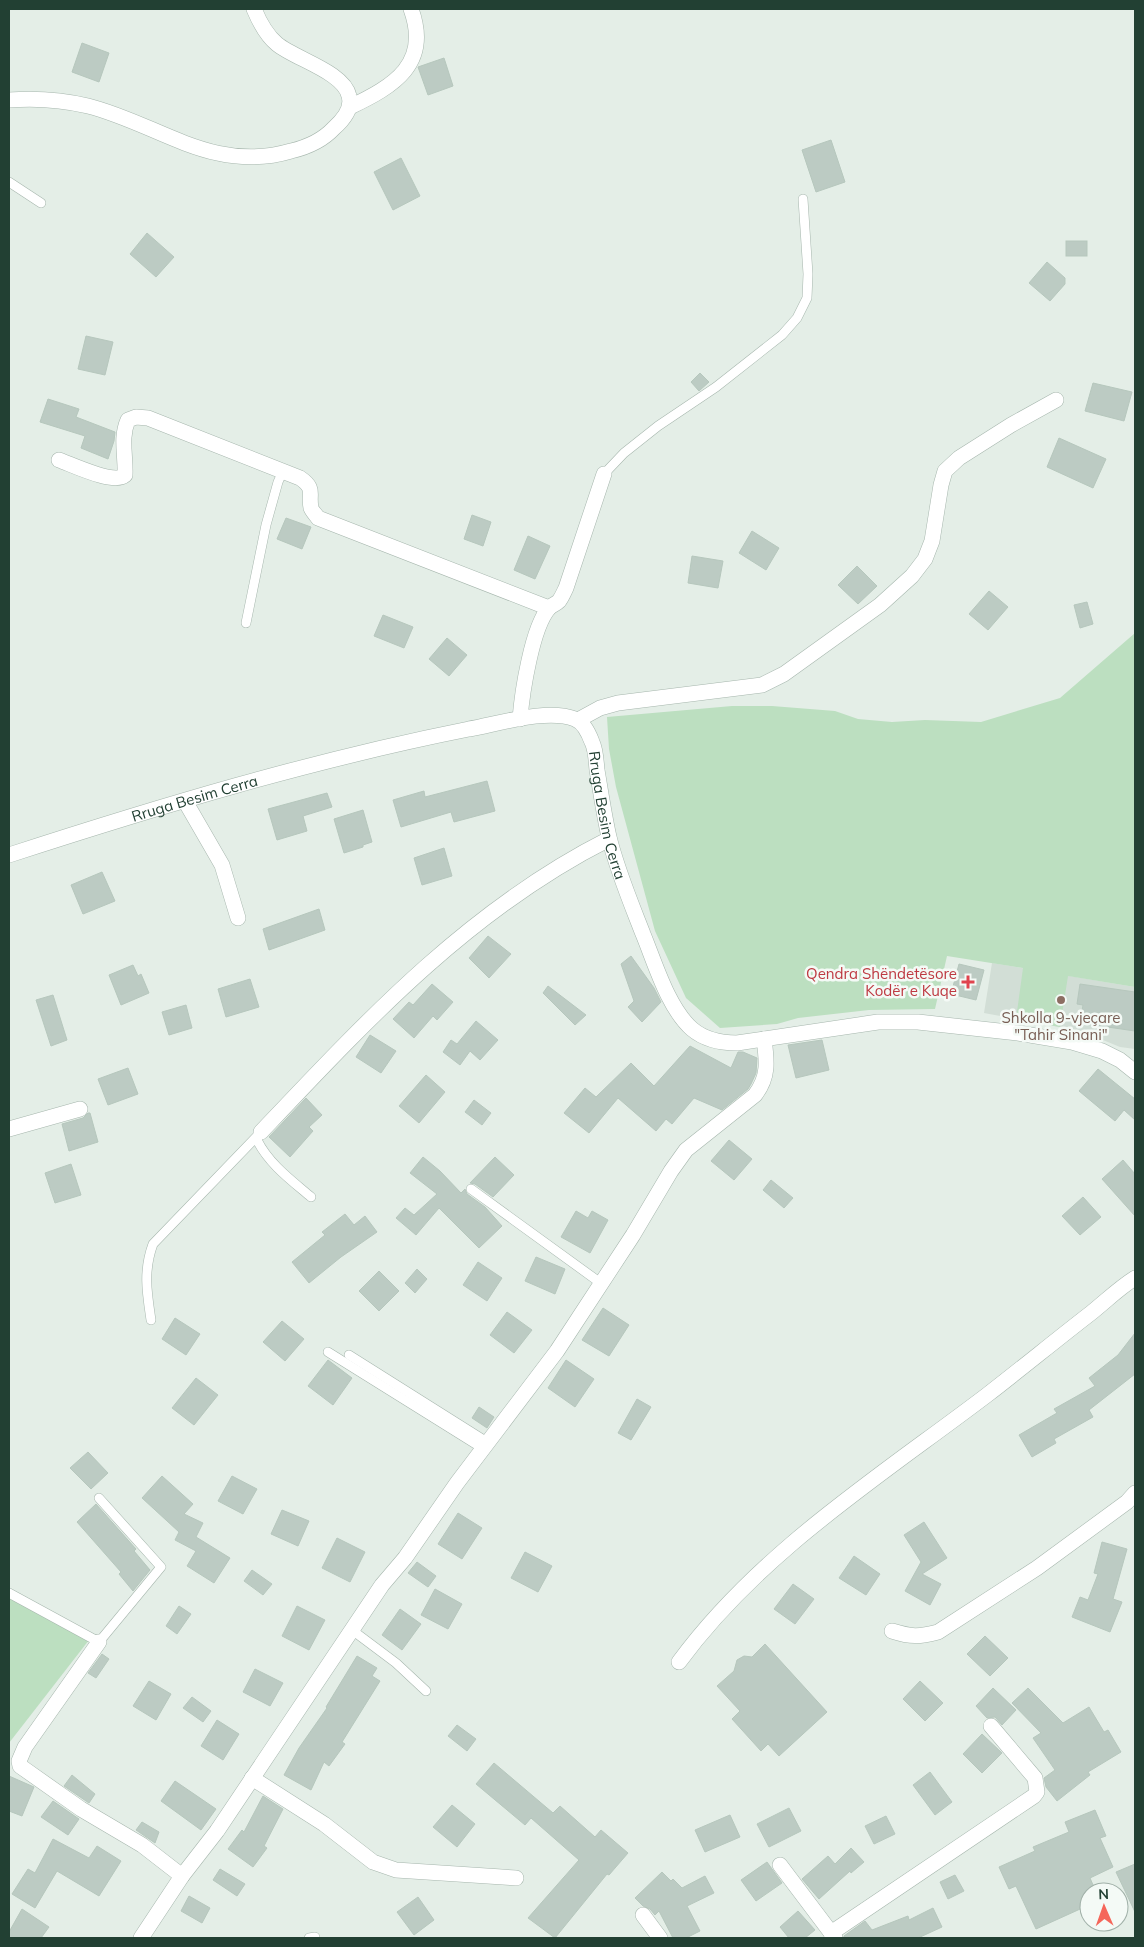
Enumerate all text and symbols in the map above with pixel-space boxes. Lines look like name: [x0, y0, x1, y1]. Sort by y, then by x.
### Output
street label: Rruga Besim Cerra: [586, 750, 631, 882]
street label: Rruga Besim Cerra: [129, 771, 260, 825]
place label: Qendra Shëndetësore Kodër e Kuqe: [806, 964, 957, 1000]
marker: Qendra Shëndetësore Kodër e Kuqe: [961, 975, 975, 989]
marker: Shkolla 9-vjeçare "Tahir Sinani": [1055, 994, 1067, 1006]
place label: Shkolla 9-vjeçare "Tahir Sinani": [1002, 1008, 1121, 1044]
north arrow: [1079, 1882, 1129, 1932]
text: N: [1098, 1885, 1109, 1903]

